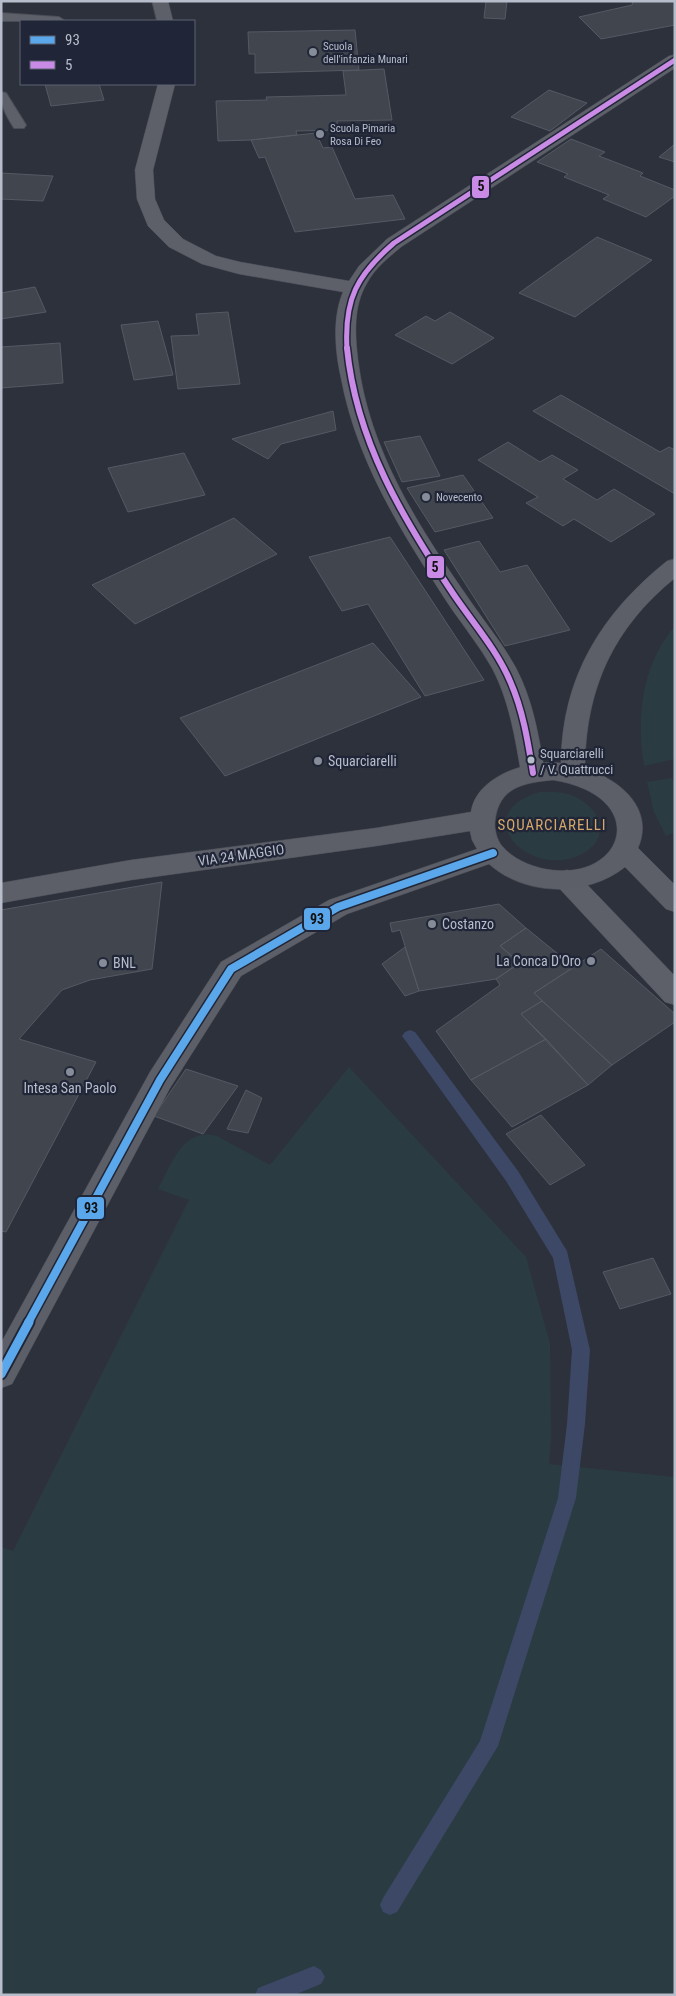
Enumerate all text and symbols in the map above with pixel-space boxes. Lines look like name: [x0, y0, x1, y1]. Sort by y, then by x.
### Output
legend: [20, 20, 195, 85]
text: 93: [65, 31, 80, 49]
place label: Scuola dell'infanzia Munari: [323, 40, 408, 66]
marker: Scuola dell'infanzia Munari: [307, 46, 319, 58]
text: 5: [65, 56, 72, 74]
place label: Scuola Pimaria Rosa Di Feo: [330, 122, 395, 148]
marker: Scuola Pimaria Rosa Di Feo: [314, 128, 326, 140]
line badge: 5: [471, 175, 490, 199]
text: 5: [477, 178, 485, 194]
marker: Novecento: [420, 491, 432, 503]
place label: Novecento: [436, 491, 483, 504]
line badge: 5: [426, 555, 445, 579]
text: 5: [431, 559, 439, 575]
place label: Squarciarelli / V. Quattrucci: [540, 746, 613, 777]
place label: Squarciarelli: [328, 753, 397, 769]
marker: Squarciarelli: [312, 755, 324, 767]
marker: Squarciarelli / V. Quattrucci: [526, 755, 536, 765]
district label: SQUARCIARELLI: [497, 816, 607, 834]
street label: VIA 24 MAGGIO: [197, 841, 285, 869]
line badge: 93: [303, 907, 331, 931]
text: 93: [310, 911, 324, 927]
place label: Costanzo: [442, 916, 494, 932]
marker: Costanzo: [426, 918, 438, 930]
place label: La Conca D'Oro: [496, 953, 581, 969]
place label: BNL: [113, 955, 136, 971]
marker: La Conca D'Oro: [585, 955, 597, 967]
marker: BNL: [97, 957, 109, 969]
marker: Intesa San Paolo: [64, 1066, 76, 1078]
place label: Intesa San Paolo: [24, 1080, 116, 1096]
line badge: 93: [76, 1196, 105, 1220]
text: 93: [84, 1200, 98, 1216]

